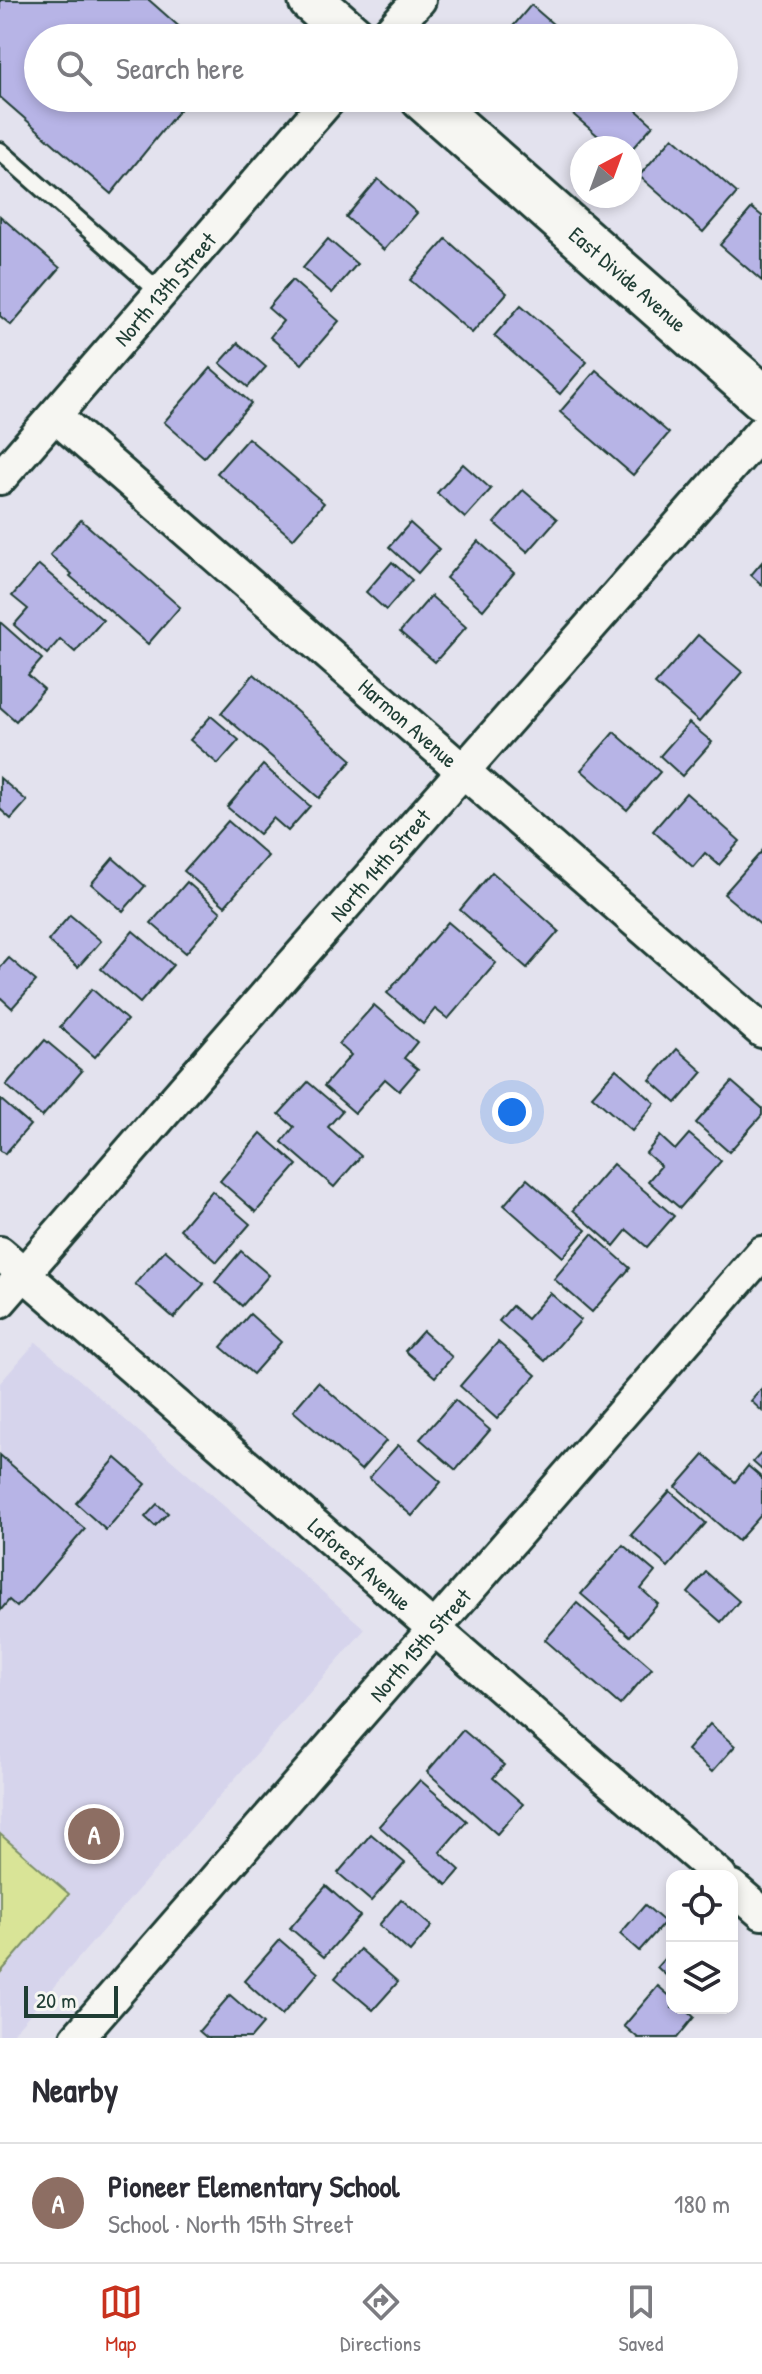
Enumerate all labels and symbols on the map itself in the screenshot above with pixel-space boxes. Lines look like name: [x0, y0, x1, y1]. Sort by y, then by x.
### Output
north arrow: [570, 136, 642, 208]
street label: East Divide Avenue: [563, 220, 693, 339]
street label: North 13th Street: [107, 225, 223, 352]
street label: Harmon Avenue: [352, 672, 464, 775]
street label: North 14th Street: [323, 802, 438, 928]
your location: [492, 1092, 532, 1132]
street label: Laforest Avenue: [302, 1511, 418, 1617]
street label: North 15th Street: [362, 1582, 478, 1708]
pin: A: [68, 1804, 120, 1864]
scale bar: [24, 1982, 118, 2018]

